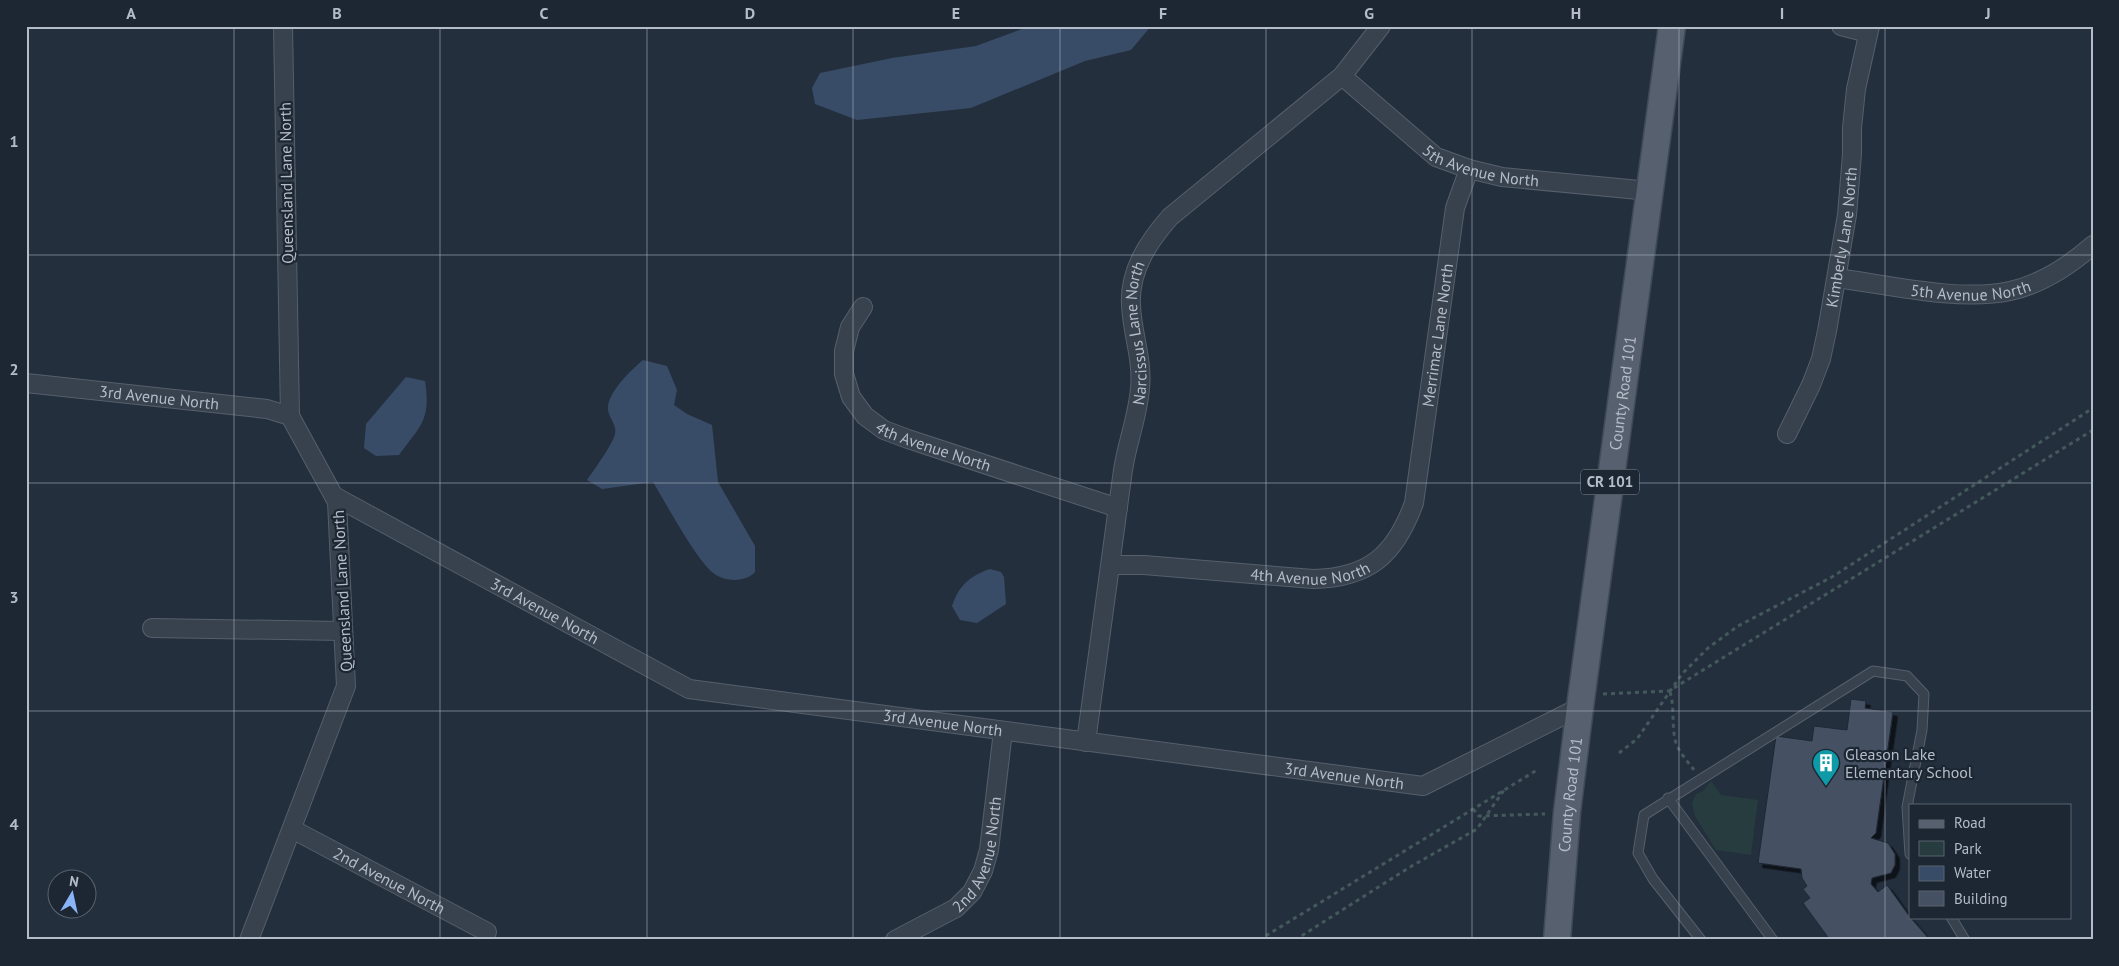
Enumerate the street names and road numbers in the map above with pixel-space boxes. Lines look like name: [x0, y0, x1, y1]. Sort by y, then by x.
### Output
street label: Queensland Lane North: [275, 102, 297, 264]
street label: 5th Avenue North: [1419, 140, 1540, 190]
street label: Kimberly Lane North: [1821, 166, 1861, 309]
street label: Narcissus Lane North: [1121, 258, 1151, 406]
street label: Merrimac Lane North: [1417, 262, 1457, 408]
street label: 5th Avenue North: [1909, 276, 2033, 305]
street label: County Road 101: [1605, 334, 1640, 452]
street label: 3rd Avenue North: [98, 381, 220, 414]
street label: 4th Avenue North: [872, 417, 994, 476]
road number: CR 101: [1581, 470, 1639, 494]
street label: Queensland Lane North: [328, 510, 356, 672]
street label: 4th Avenue North: [1250, 557, 1373, 589]
street label: 3rd Avenue North: [487, 573, 603, 648]
street label: 3rd Avenue North: [882, 705, 1004, 740]
street label: County Road 101: [1554, 736, 1586, 853]
street label: 3rd Avenue North: [1283, 758, 1405, 793]
street label: 2nd Avenue North: [948, 795, 1005, 916]
street label: 2nd Avenue North: [330, 843, 449, 918]

